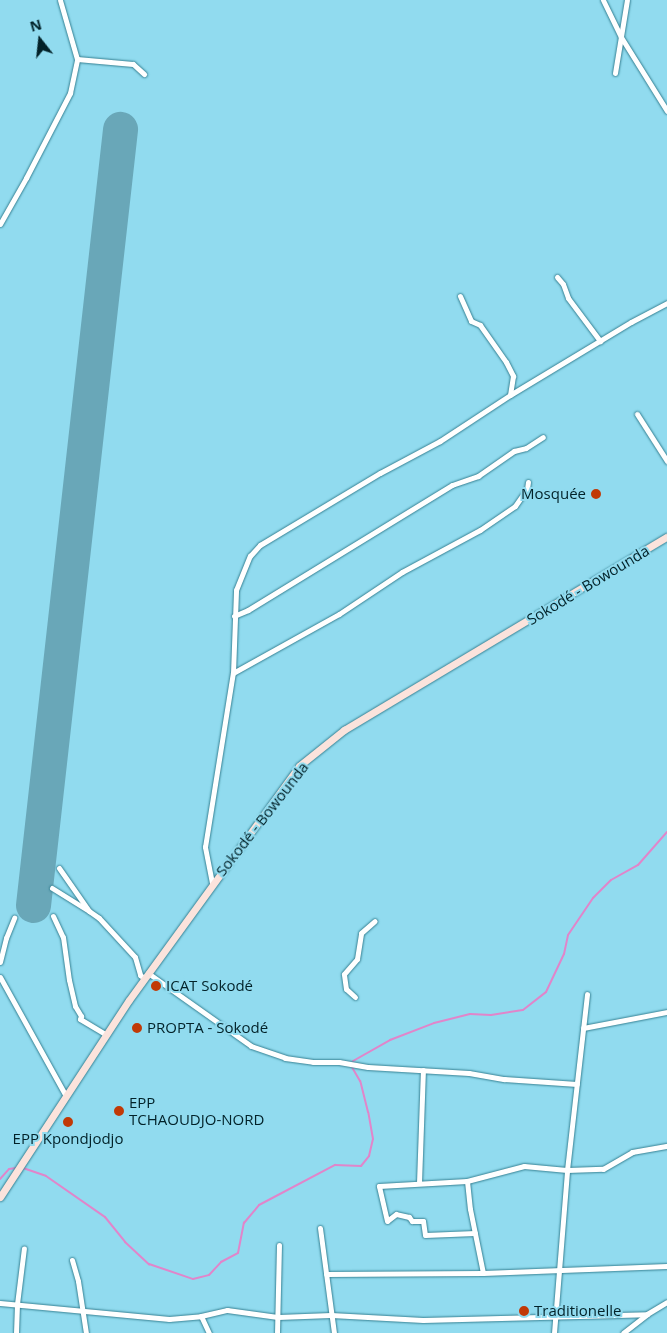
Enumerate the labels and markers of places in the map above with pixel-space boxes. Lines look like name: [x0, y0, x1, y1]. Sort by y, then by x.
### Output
place label: Mosquée: [521, 485, 586, 503]
marker: Mosquée: [590, 488, 602, 500]
place label: ICAT Sokodé: [166, 977, 253, 995]
marker: ICAT Sokodé: [150, 980, 162, 992]
place label: PROPTA - Sokodé: [147, 1019, 268, 1037]
marker: PROPTA - Sokodé: [131, 1022, 143, 1034]
place label: EPP TCHAOUDJO-NORD: [129, 1093, 264, 1128]
marker: EPP TCHAOUDJO-NORD: [113, 1105, 125, 1117]
marker: EPP Kpondjodjo: [62, 1116, 74, 1128]
place label: EPP Kpondjodjo: [13, 1130, 123, 1148]
place label: Traditionelle: [534, 1302, 621, 1320]
marker: Traditionelle: [518, 1305, 530, 1317]

